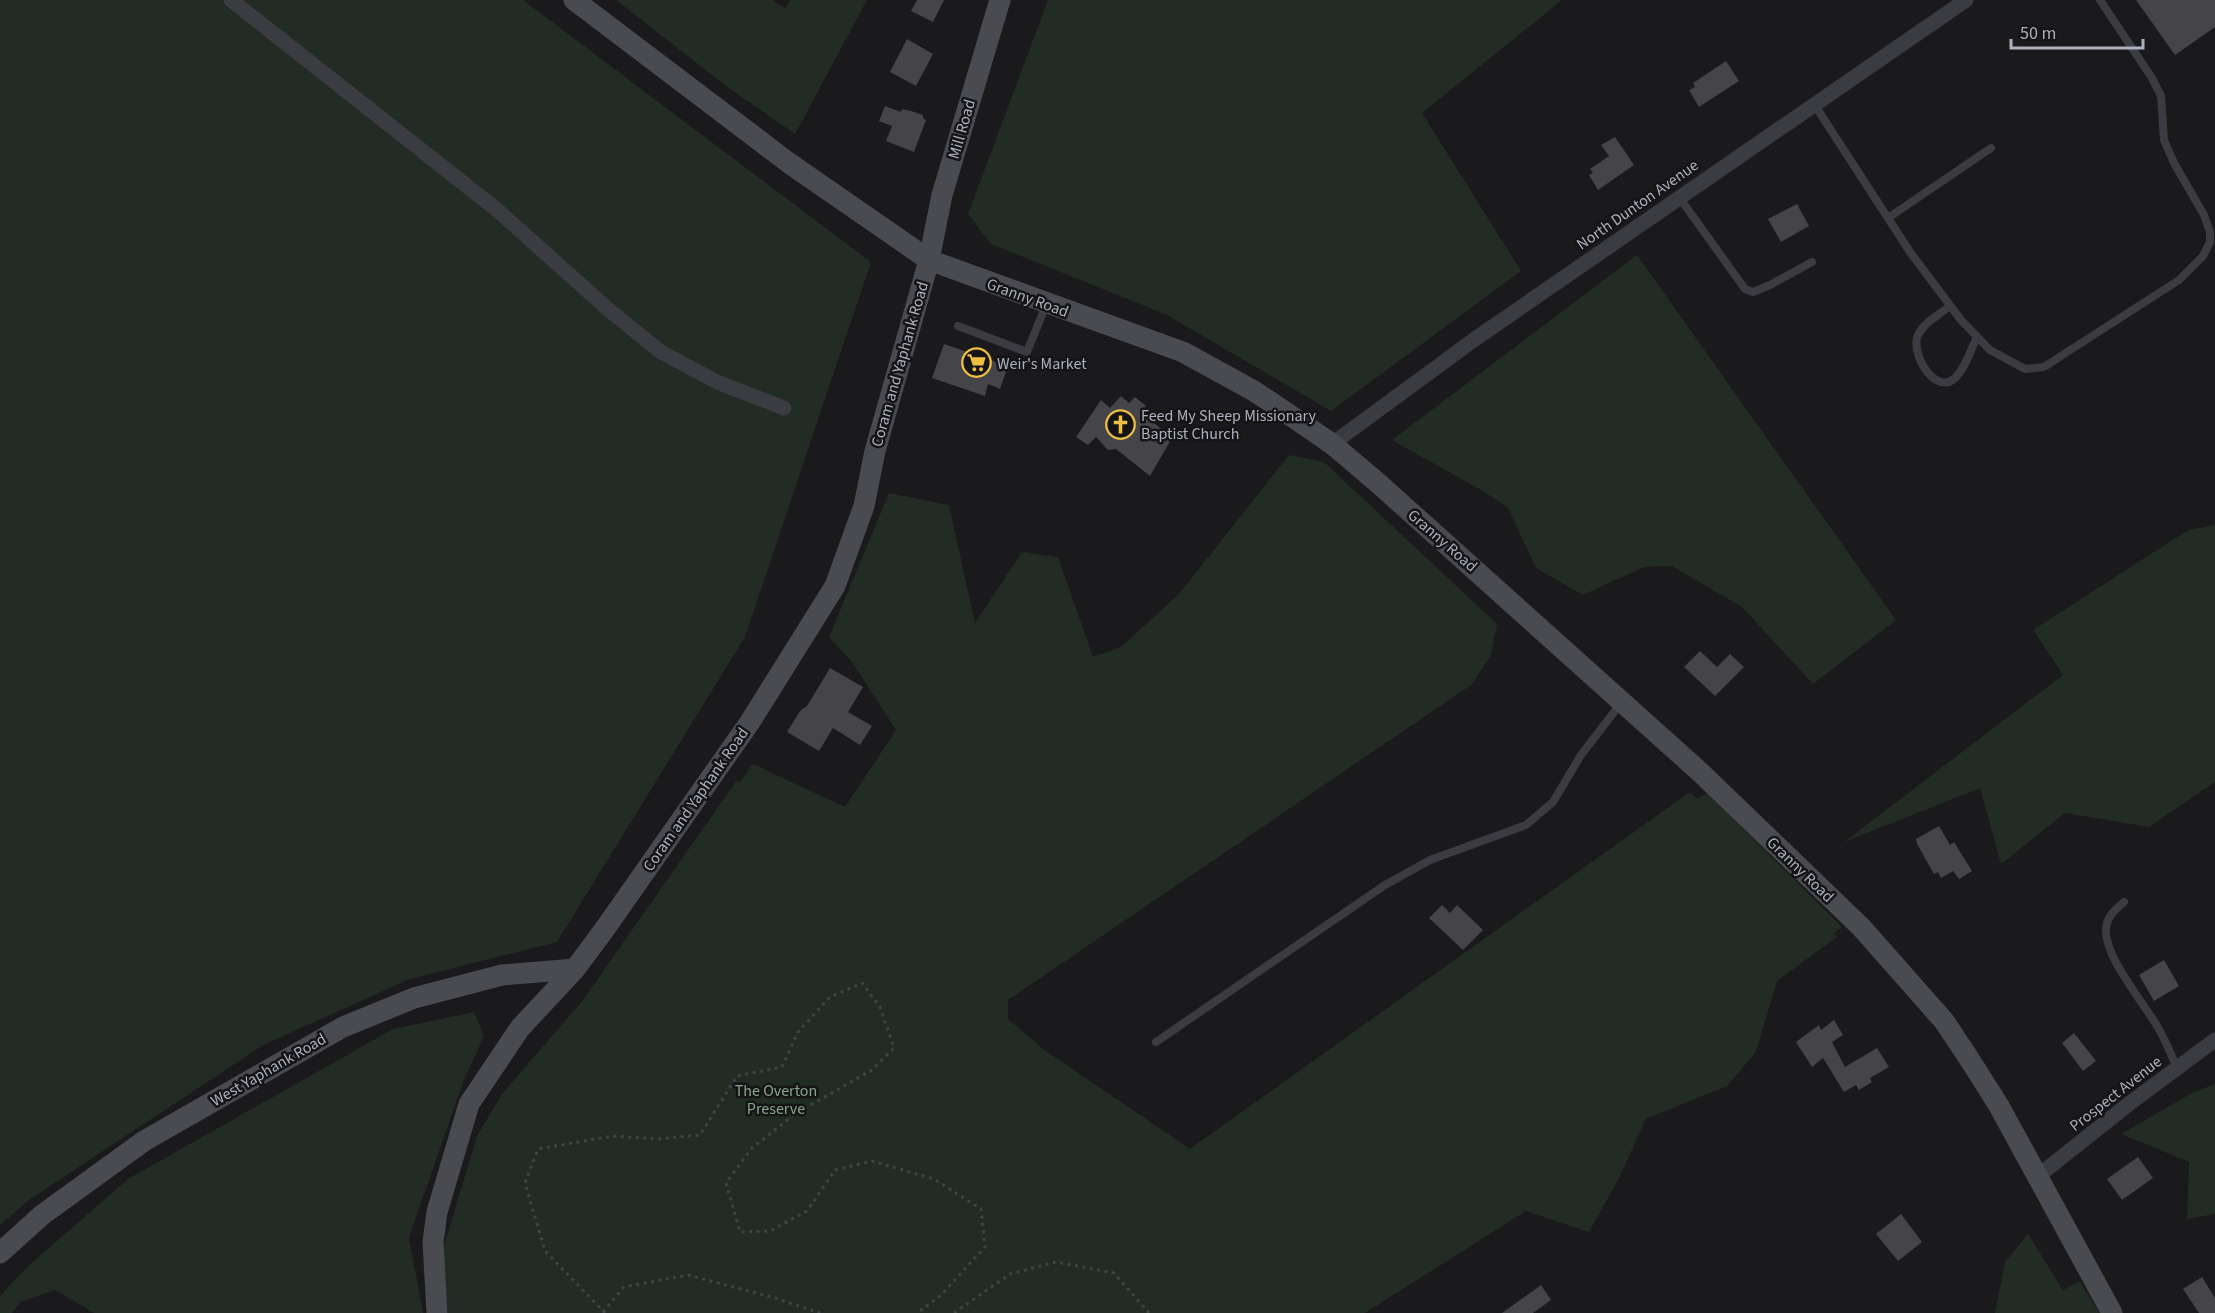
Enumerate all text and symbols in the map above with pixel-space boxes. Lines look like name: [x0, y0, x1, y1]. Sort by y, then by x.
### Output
scale bar: [2011, 12, 2143, 50]
text: 50 m: [2020, 21, 2056, 46]
street label: Mill Road: [943, 97, 981, 162]
street label: North Dunton Avenue: [1572, 154, 1703, 255]
street label: Granny Road: [984, 273, 1072, 323]
street label: Coram and Yaphank Road: [866, 279, 934, 449]
supermarket icon: Weir's Market: [960, 347, 992, 379]
place label: Weir's Market: [997, 353, 1087, 375]
place label: Feed My Sheep Missionary Baptist Church: [1141, 405, 1316, 445]
church icon: Feed My Sheep Missionary Baptist Church: [1104, 408, 1136, 440]
street label: Granny Road: [1403, 504, 1482, 577]
street label: Coram and Yaphank Road: [638, 723, 754, 876]
street label: Granny Road: [1762, 832, 1839, 907]
street label: West Yaphank Road: [207, 1028, 330, 1112]
street label: Prospect Avenue: [2065, 1051, 2166, 1137]
park label: The Overton Preserve: [735, 1080, 817, 1120]

